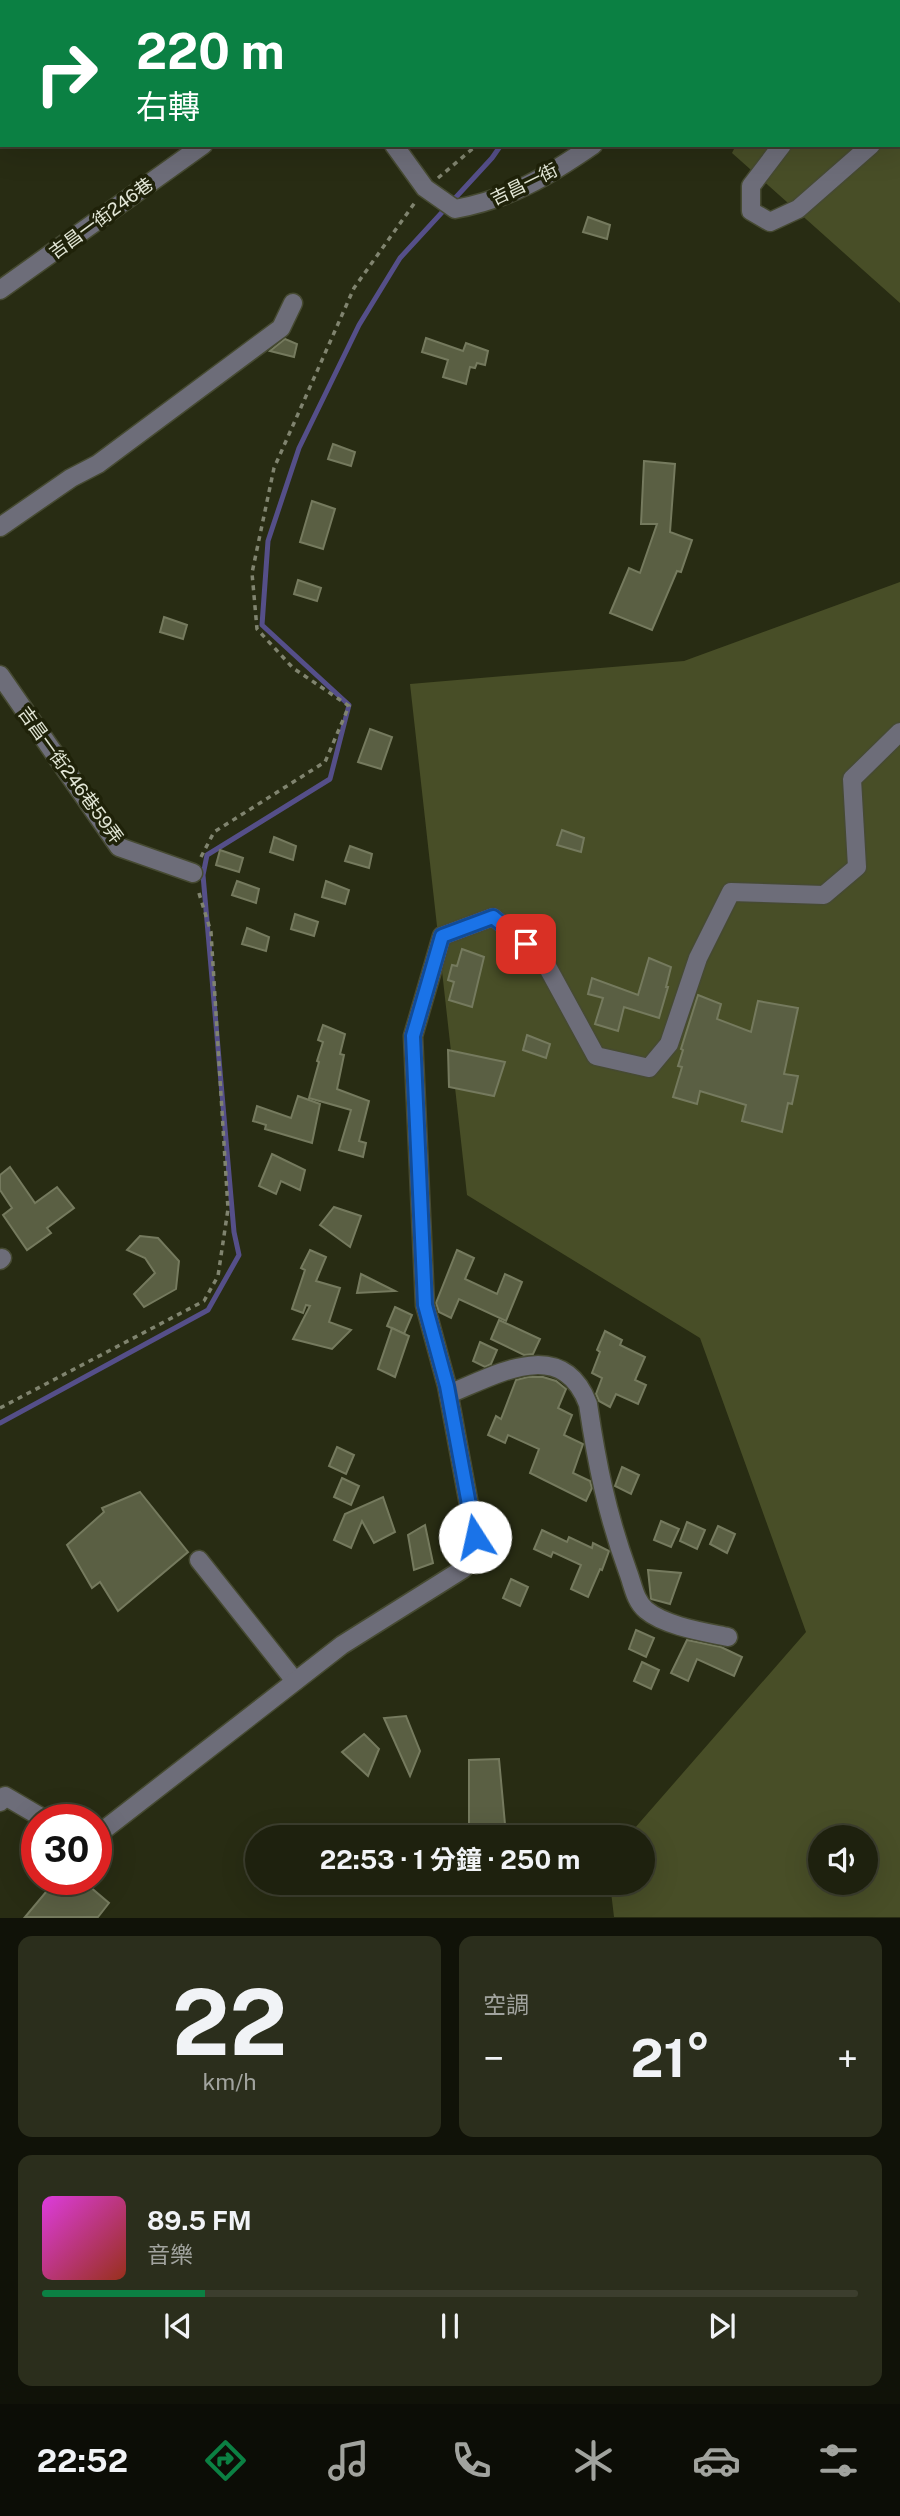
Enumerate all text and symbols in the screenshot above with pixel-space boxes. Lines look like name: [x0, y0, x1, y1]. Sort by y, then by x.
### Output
text: 220 m: [136, 22, 285, 80]
icon: right: [21, 28, 112, 119]
text: 右轉: [136, 88, 200, 125]
street label: 吉昌一街: [487, 159, 561, 209]
street label: 吉昌一街246巷: [45, 173, 157, 263]
street label: 吉昌一街246巷59弄: [14, 702, 128, 848]
pin: [496, 914, 556, 974]
icon: arrive: [507, 925, 545, 963]
position arrow: [438, 1500, 512, 1574]
speed limit sign: 30: [21, 1804, 112, 1895]
map controls: [808, 1825, 878, 1895]
button: sound: [808, 1825, 878, 1895]
text: 22:53 · 1 分鐘 · 250 m: [320, 1844, 580, 1875]
text: 22: [172, 1969, 287, 2075]
text: 空調: [483, 1991, 529, 2018]
text: 21°: [631, 2028, 710, 2089]
text: −: [483, 2036, 504, 2081]
text: +: [837, 2036, 858, 2081]
text: km/h: [202, 2068, 257, 2095]
text: 89.5 FM: [147, 2205, 252, 2236]
text: 音樂: [147, 2241, 193, 2268]
icon: previous: [159, 2307, 197, 2345]
icon: pause: [431, 2307, 469, 2345]
icon: next: [703, 2307, 741, 2345]
icon: directions: [201, 2436, 250, 2485]
icon: music: [324, 2436, 373, 2485]
icon: phone: [447, 2436, 496, 2485]
icon: climate: [569, 2436, 618, 2485]
icon: car: [692, 2436, 741, 2485]
icon: filters: [814, 2436, 863, 2485]
text: 22:52: [37, 2442, 128, 2479]

